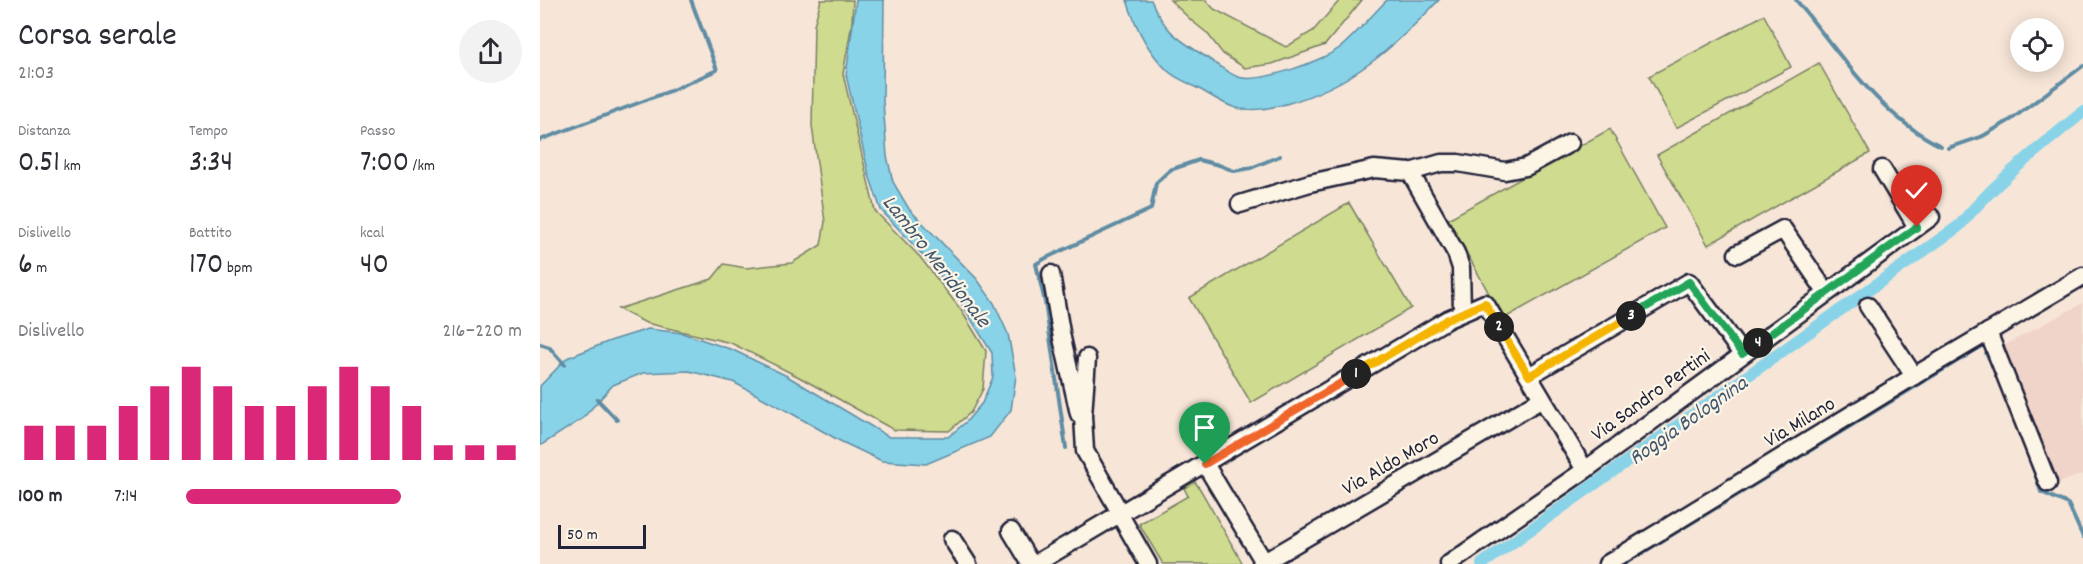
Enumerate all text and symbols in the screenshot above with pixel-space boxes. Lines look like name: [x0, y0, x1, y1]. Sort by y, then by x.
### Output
text: Corsa serale: [18, 14, 177, 61]
map controls: [2010, 18, 2064, 72]
button: locate: [2010, 18, 2064, 72]
button: share: [459, 20, 522, 83]
text: 21:03: [18, 60, 54, 88]
text: Distanza: [18, 120, 70, 143]
text: Tempo: [189, 120, 228, 143]
text: Passo: [360, 120, 395, 143]
text: 0.51: [18, 143, 60, 186]
text: 3:34: [189, 143, 233, 186]
text: 7:00: [360, 143, 409, 186]
text: km: [60, 155, 81, 178]
text: /km: [409, 155, 435, 178]
pin: [1891, 165, 1942, 227]
icon: check: [1900, 174, 1933, 207]
water label: Lambro Meridionale: [873, 189, 998, 336]
text: Dislivello: [18, 222, 71, 245]
text: Battito: [189, 222, 232, 245]
text: kcal: [360, 222, 384, 245]
text: 6: [18, 245, 33, 288]
text: 170: [189, 245, 223, 288]
text: 40: [360, 245, 389, 288]
text: m: [33, 257, 47, 280]
text: bpm: [223, 257, 252, 280]
pin: 3: [1616, 301, 1646, 331]
text: 3: [1627, 304, 1635, 327]
pin: 2: [1484, 312, 1514, 342]
text: 2: [1496, 315, 1503, 338]
text: Dislivello: [18, 318, 84, 346]
text: 216–220 m: [442, 318, 522, 346]
pin: 4: [1743, 328, 1773, 358]
text: 4: [1755, 331, 1761, 354]
street label: Via Sandro Pertini: [1586, 343, 1718, 450]
pin: 1: [1341, 359, 1371, 389]
text: 1: [1354, 362, 1358, 385]
water label: Roggia Bolognina: [1623, 368, 1756, 474]
street label: Via Milano: [1759, 390, 1842, 457]
pin: [1179, 402, 1230, 464]
icon: arrive: [1188, 411, 1221, 444]
street label: Via Aldo Moro: [1337, 425, 1446, 505]
text: 100 m: [18, 483, 63, 511]
text: 7:14: [114, 483, 138, 511]
scale bar: [558, 522, 646, 550]
text: 50 m: [567, 524, 598, 547]

